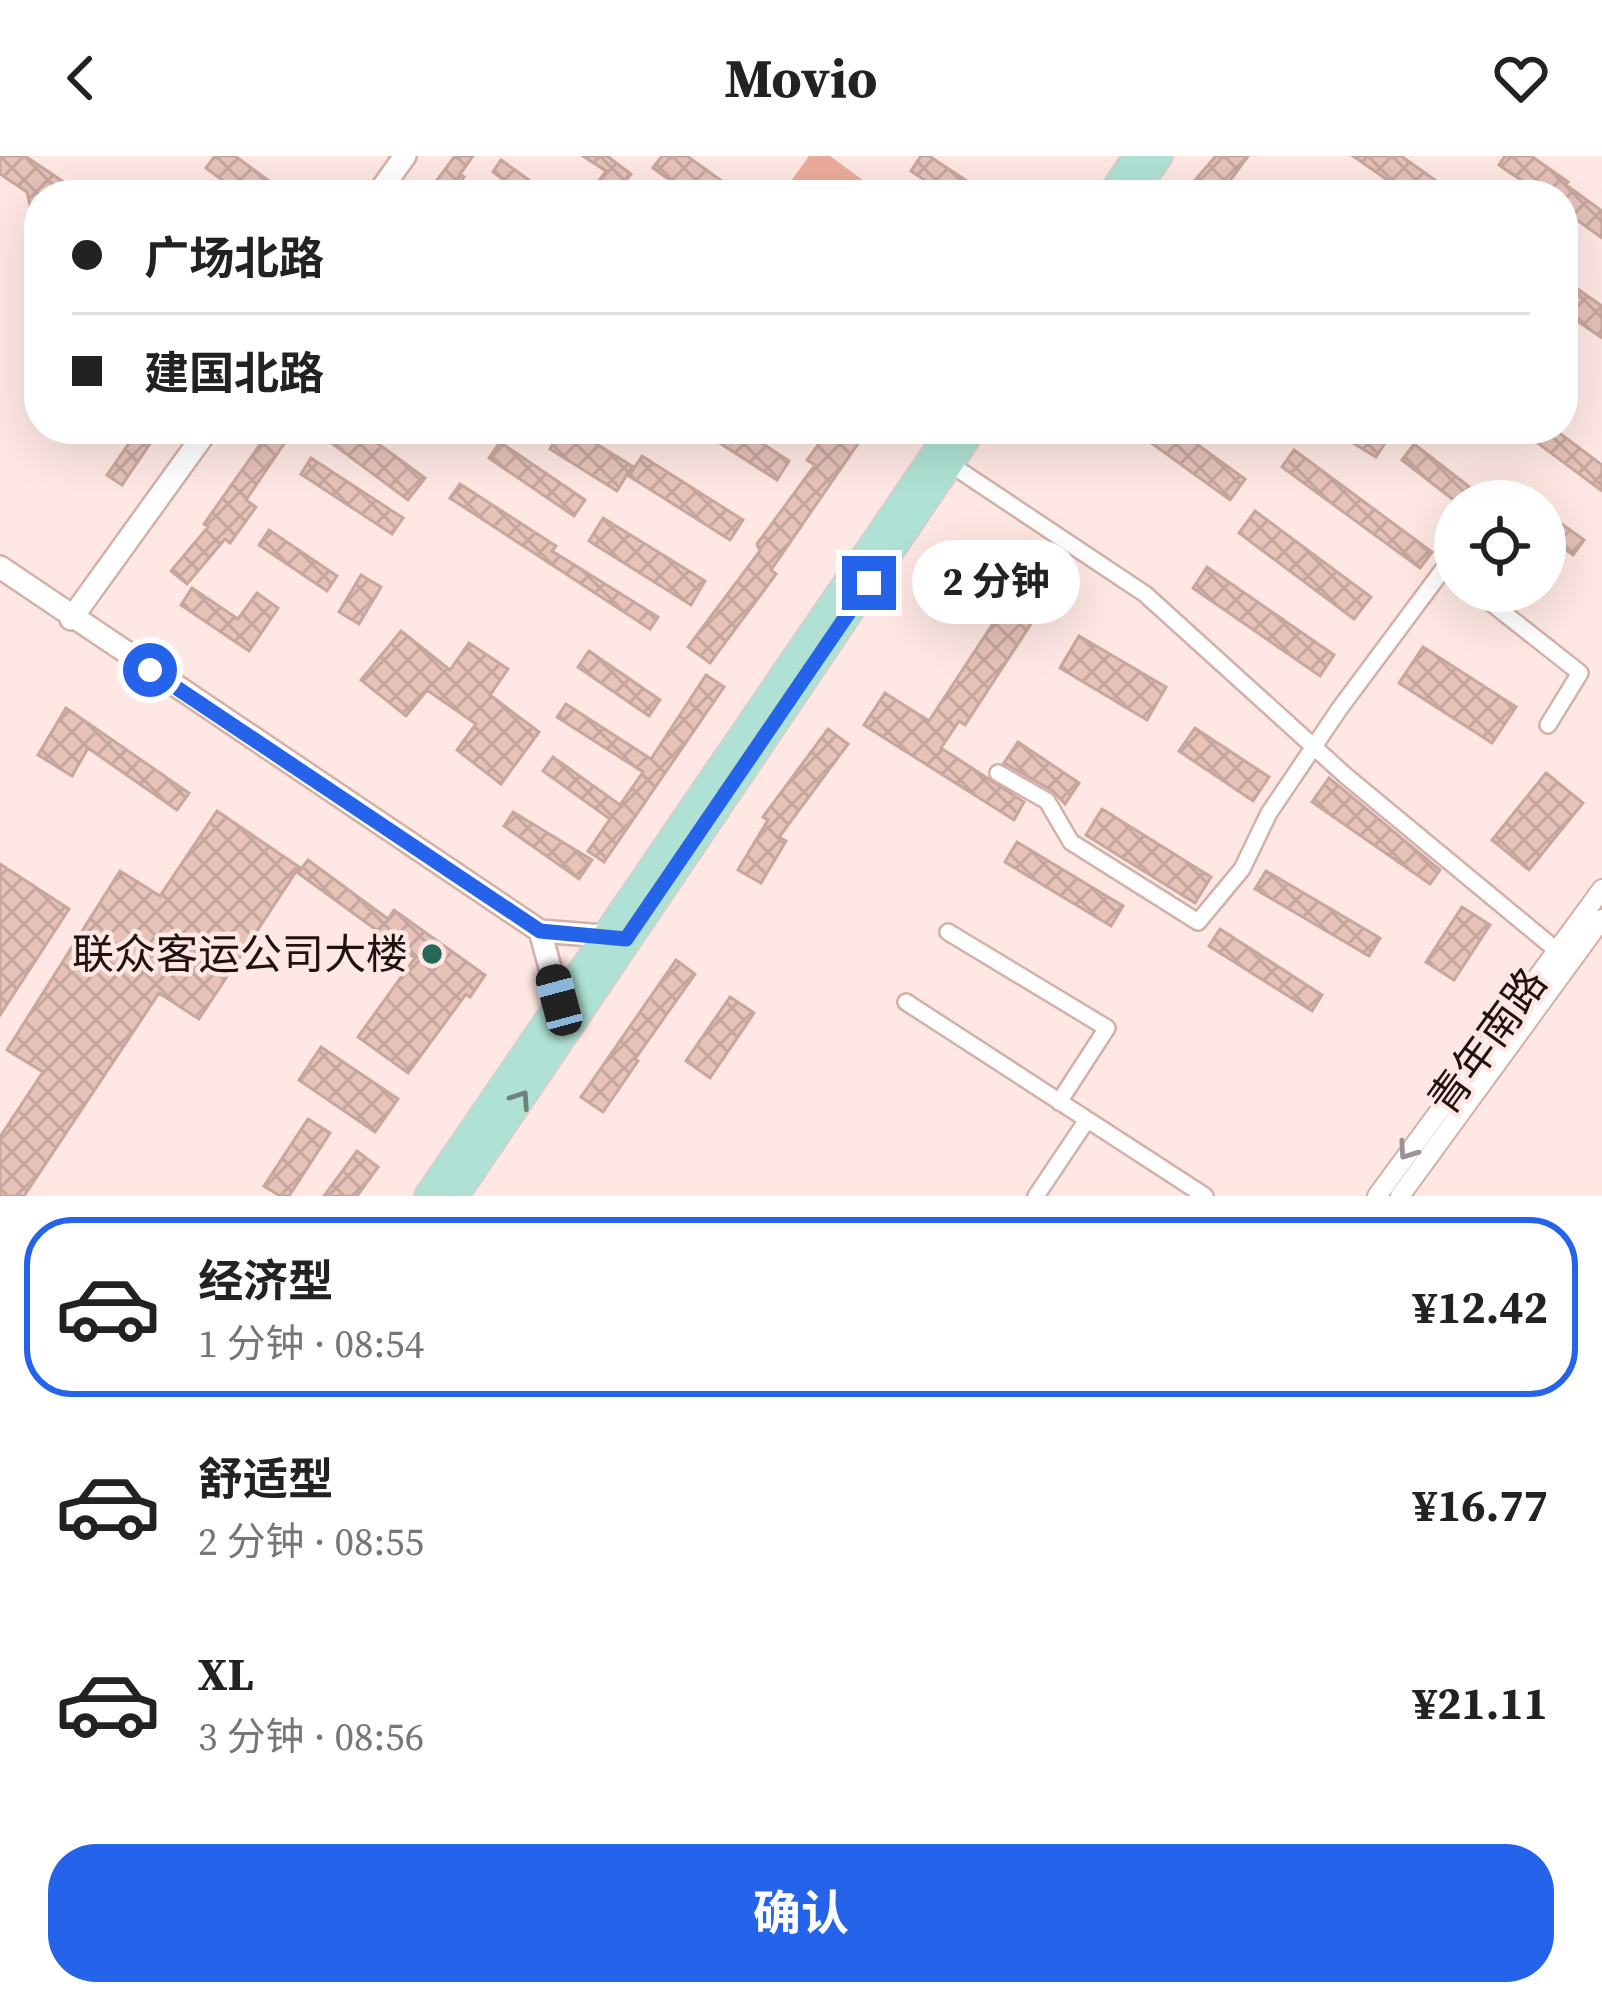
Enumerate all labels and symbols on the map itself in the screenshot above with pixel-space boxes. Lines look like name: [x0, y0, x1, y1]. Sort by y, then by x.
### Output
callout: 2 分钟: [911, 541, 1079, 625]
route end: [842, 556, 896, 610]
route start: [123, 643, 177, 697]
place label: 联众客运公司大楼: [72, 925, 408, 983]
marker: 联众客运公司大楼: [419, 941, 445, 967]
street label: 青年南路: [1414, 956, 1560, 1126]
car: [532, 961, 586, 1039]
one-way arrow: [507, 1090, 529, 1112]
one-way arrow: [1399, 1138, 1421, 1160]

